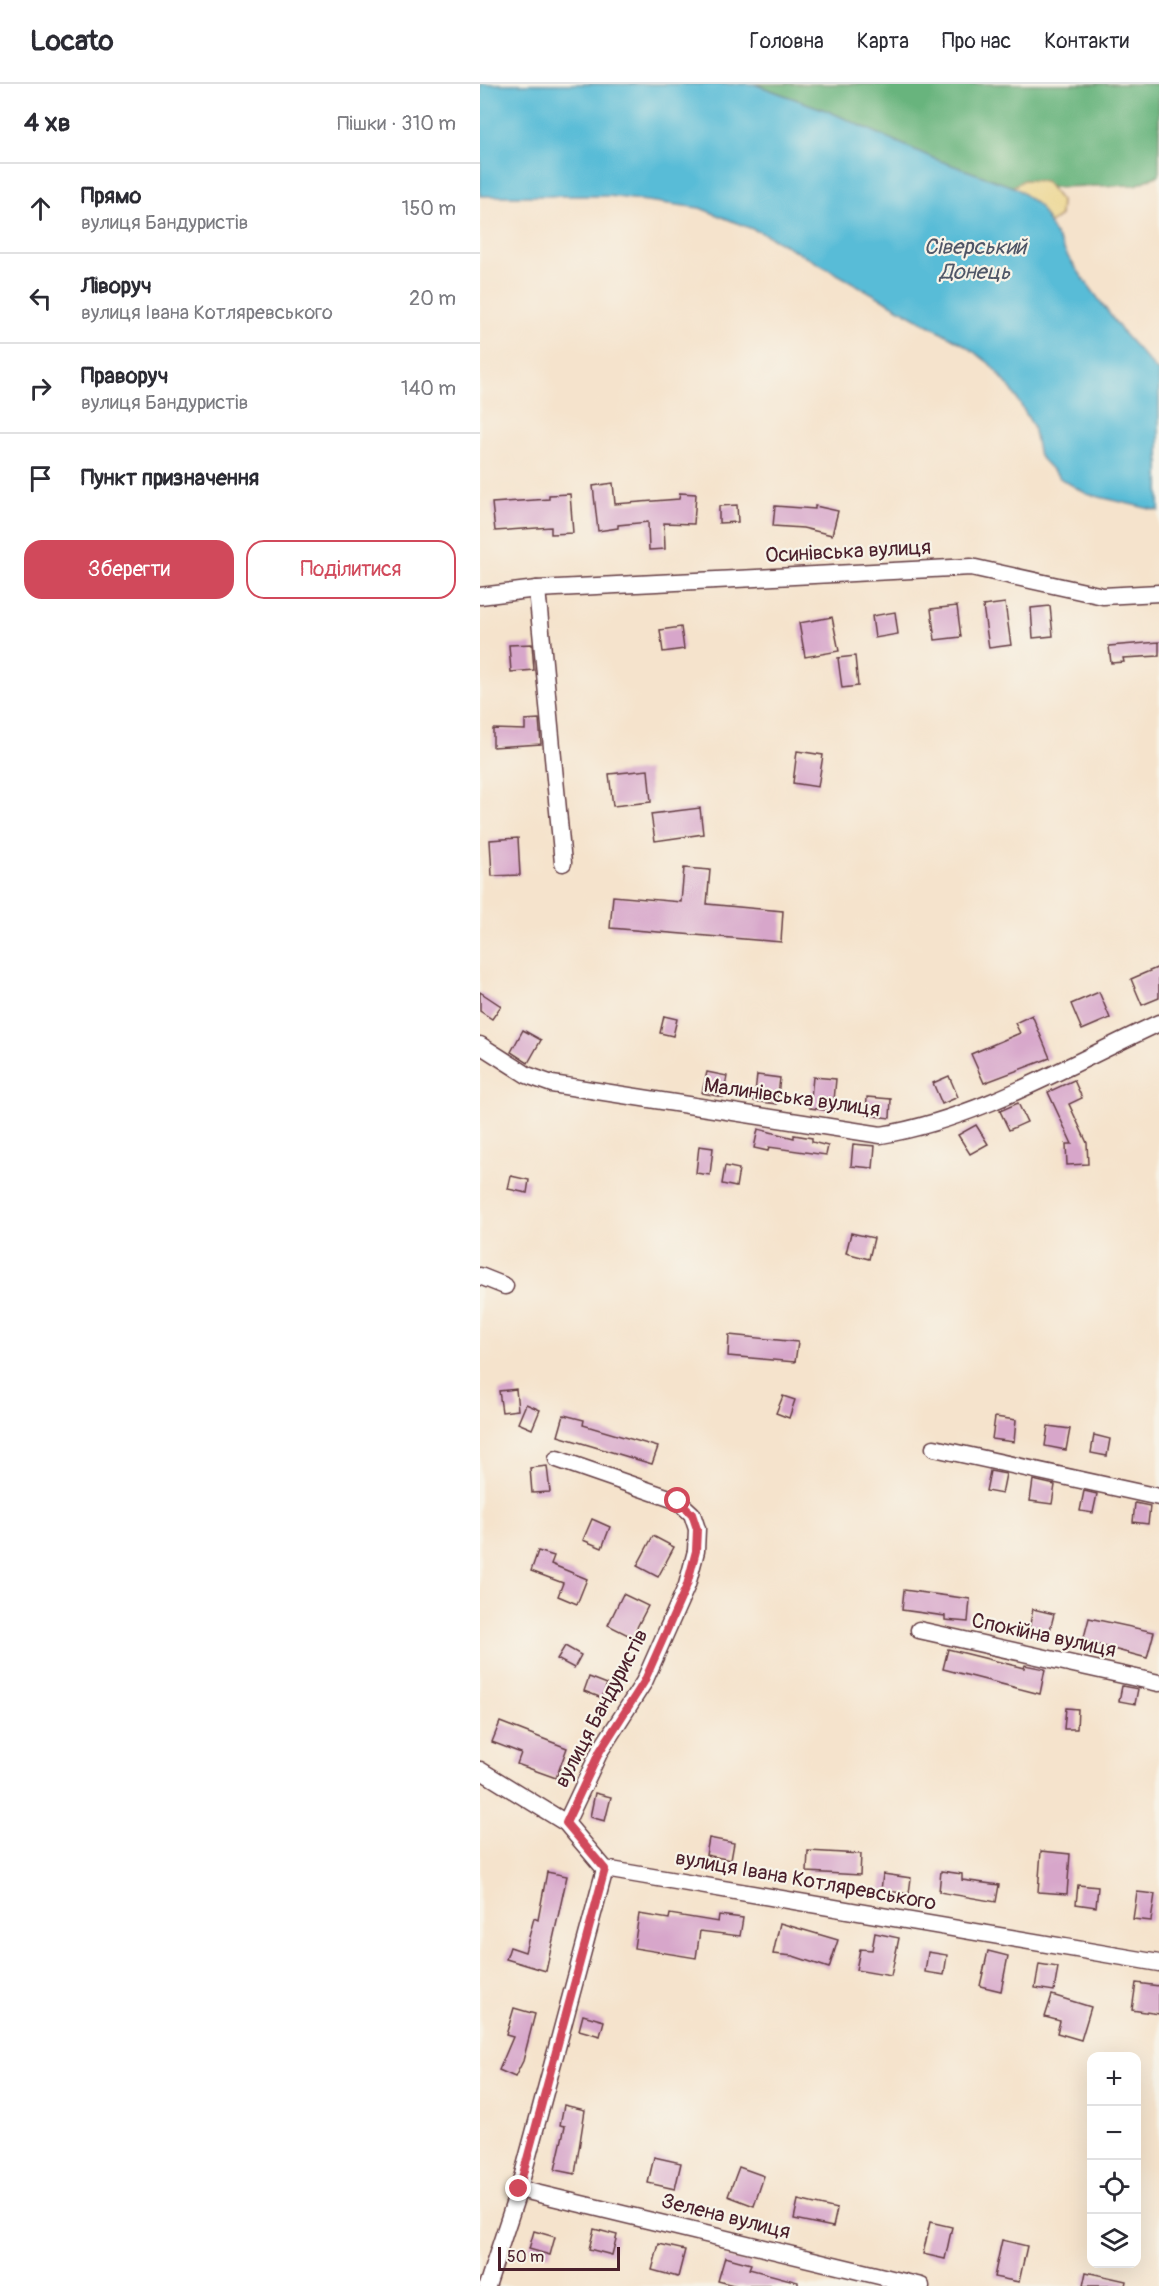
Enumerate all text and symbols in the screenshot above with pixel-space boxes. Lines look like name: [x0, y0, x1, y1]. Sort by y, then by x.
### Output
text: Locato: [30, 24, 114, 59]
text: Головна: [750, 28, 824, 55]
text: Карта: [857, 28, 909, 55]
text: Про нас: [942, 28, 1011, 55]
text: Контакти: [1044, 28, 1129, 55]
text: 4 хв: [24, 107, 71, 139]
text: Пішки · 310 m: [337, 111, 456, 136]
text: Прямо: [81, 182, 141, 210]
icon: ahead: [24, 192, 57, 225]
text: 150 m: [402, 196, 456, 221]
text: вулиця Бандуристів: [81, 210, 248, 235]
water label: Сіверський Донець: [924, 233, 1029, 286]
text: Ліворуч: [81, 272, 152, 300]
icon: left: [24, 282, 57, 315]
text: 20 m: [409, 286, 456, 311]
text: вулиця Івана Котляревського: [81, 300, 333, 325]
text: Праворуч: [81, 362, 168, 390]
icon: right: [24, 372, 57, 405]
text: 140 m: [401, 376, 456, 401]
text: вулиця Бандуристів: [81, 390, 248, 415]
icon: arrive: [24, 462, 57, 495]
text: Пункт призначення: [81, 464, 259, 492]
street label: Осинівська вулиця: [764, 534, 932, 569]
button: Зберегти: [24, 540, 234, 599]
button: Поділитися: [246, 540, 456, 599]
street label: Малинівська вулиця: [702, 1072, 882, 1123]
route start: [664, 1487, 690, 1513]
street label: Спокійна вулиця: [969, 1607, 1119, 1664]
street label: вулиця Бандуристів: [548, 1624, 655, 1792]
street label: вулиця Івана Котляревського: [673, 1844, 938, 1917]
map controls: [1087, 2052, 1141, 2268]
button: +: [1087, 2052, 1141, 2106]
button: −: [1087, 2106, 1141, 2160]
button: locate: [1087, 2160, 1141, 2214]
route end: [505, 2175, 531, 2201]
street label: Зелена вулиця: [659, 2187, 793, 2246]
button: layers: [1087, 2214, 1141, 2268]
scale bar: [498, 2244, 620, 2272]
text: 50 m: [507, 2247, 544, 2267]

